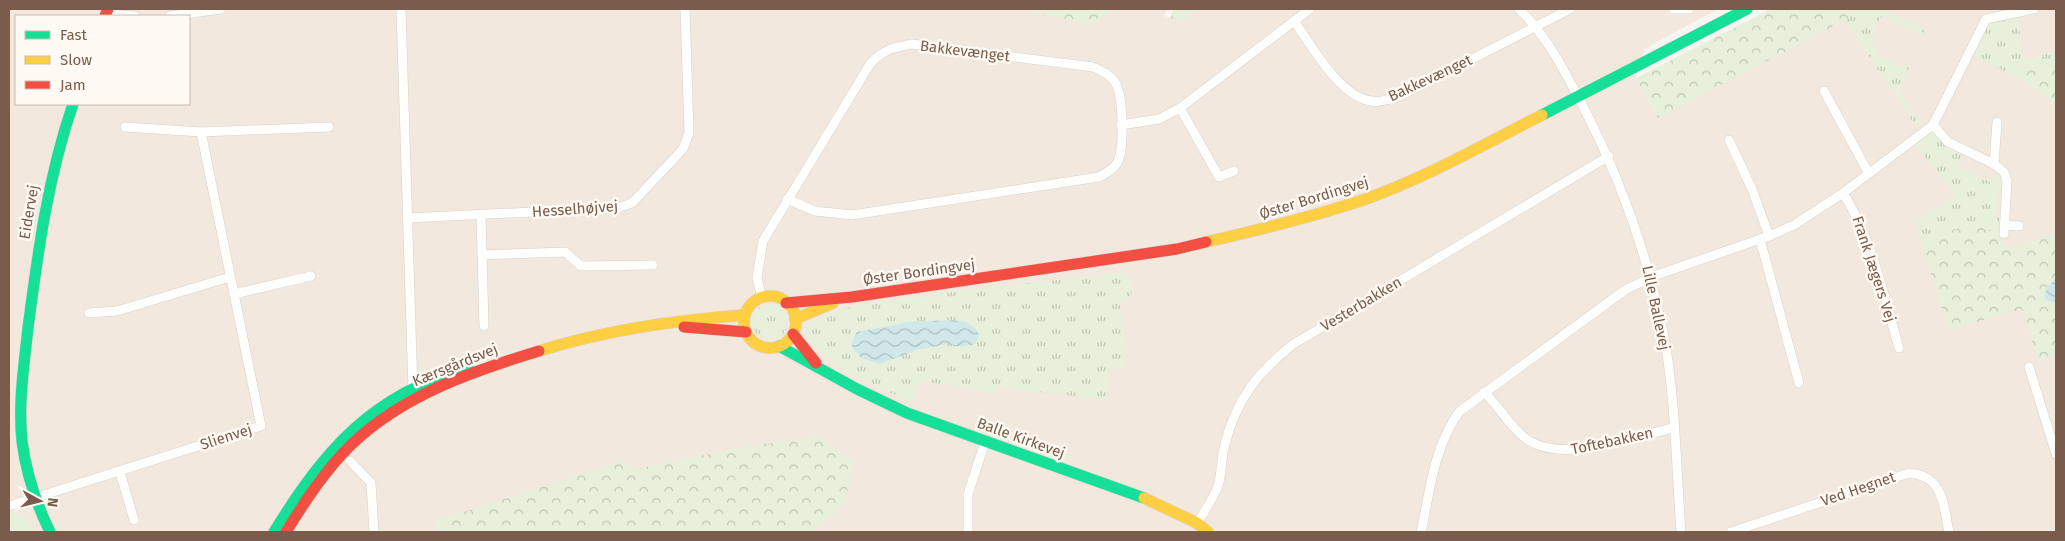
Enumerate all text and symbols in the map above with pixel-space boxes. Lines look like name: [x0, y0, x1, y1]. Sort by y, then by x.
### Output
legend: [15, 15, 190, 105]
text: Fast: [60, 26, 87, 44]
street label: Bakkevænget: [919, 37, 1012, 66]
street label: Bakkevænget: [1385, 50, 1475, 105]
text: Slow: [60, 51, 92, 69]
text: Jam: [60, 76, 86, 94]
street label: Øster Bordingvej: [1257, 173, 1371, 223]
street label: Eidervej: [15, 183, 43, 241]
street label: Hesselhøjvej: [531, 197, 619, 221]
street label: Frank Jægers Vej: [1848, 214, 1900, 324]
street label: Øster Bordingvej: [862, 255, 976, 289]
street label: Lille Ballevej: [1638, 264, 1674, 352]
street label: Vesterbakken: [1317, 273, 1405, 335]
street label: Kærsgårdsvej: [410, 340, 500, 390]
street label: Balle Kirkevej: [975, 414, 1067, 462]
street label: Slienvej: [198, 420, 254, 454]
street label: Toftebakken: [1569, 424, 1655, 458]
street label: Ved Hegnet: [1818, 468, 1898, 510]
north arrow: [15, 476, 65, 526]
text: N: [43, 497, 61, 508]

